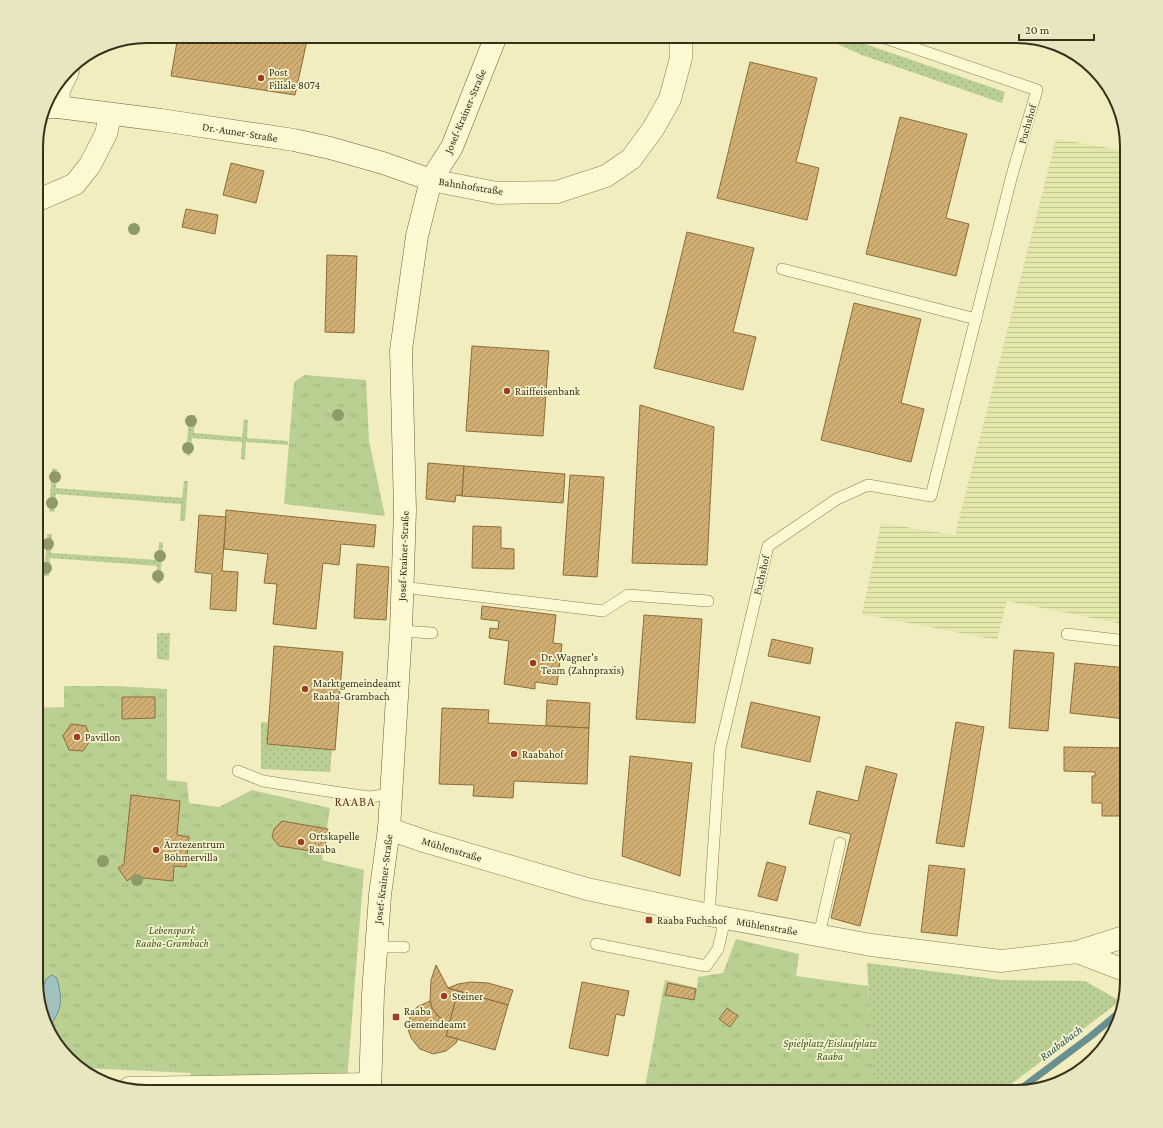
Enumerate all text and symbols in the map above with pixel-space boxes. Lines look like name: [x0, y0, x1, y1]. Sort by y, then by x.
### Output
scale bar: [1019, 16, 1094, 42]
text: 20 m: [1025, 23, 1050, 37]
place label: Post Filiale 8074: [269, 66, 320, 91]
street label: Josef-Krainer-Straße: [441, 67, 489, 156]
marker: Post Filiale 8074: [256, 73, 266, 83]
street label: Fuchshof: [1016, 102, 1039, 145]
street label: Dr.-Auner-Straße: [201, 120, 279, 144]
street label: Bahnhofstraße: [438, 175, 504, 197]
place label: Raiffeisenbank: [515, 385, 581, 397]
marker: Raiffeisenbank: [502, 386, 512, 396]
street label: Josef-Krainer-Straße: [395, 511, 412, 602]
street label: Fuchshof: [751, 553, 772, 596]
place label: Dr. Wagner's Team (Zahnpraxis): [541, 651, 625, 677]
marker: Dr. Wagner's Team (Zahnpraxis): [528, 658, 538, 668]
place label: Marktgemeindeamt Raaba-Grambach: [313, 677, 401, 702]
marker: Marktgemeindeamt Raaba-Grambach: [300, 684, 310, 694]
place label: Pavillon: [85, 731, 121, 743]
marker: Pavillon: [72, 732, 82, 742]
place label: Raabahof: [522, 748, 564, 760]
marker: Raabahof: [509, 749, 519, 759]
district label: RAABA: [334, 794, 376, 809]
place label: Ortskapelle Raaba: [309, 830, 360, 855]
street label: Josef-Krainer-Straße: [371, 833, 395, 926]
street label: Mühlenstraße: [420, 834, 484, 864]
marker: Ortskapelle Raaba: [296, 837, 306, 847]
place label: Ärztezentrum Böhmervilla: [164, 838, 225, 863]
marker: Ärztezentrum Böhmervilla: [151, 845, 161, 855]
place label: Raaba Fuchshof: [657, 914, 727, 926]
marker: Raaba Fuchshof: [644, 915, 654, 925]
street label: Mühlenstraße: [735, 915, 799, 937]
park label: Lebenspark Raaba-Grambach: [135, 924, 209, 949]
place label: Steiner: [452, 990, 483, 1002]
marker: Steiner: [439, 991, 449, 1001]
place label: Raaba Gemeindeamt: [404, 1005, 467, 1030]
marker: Raaba Gemeindeamt: [391, 1012, 401, 1022]
water label: Raababach: [1037, 1022, 1085, 1064]
park label: Spielplatz/Eislaufplatz Raaba: [783, 1037, 878, 1062]

